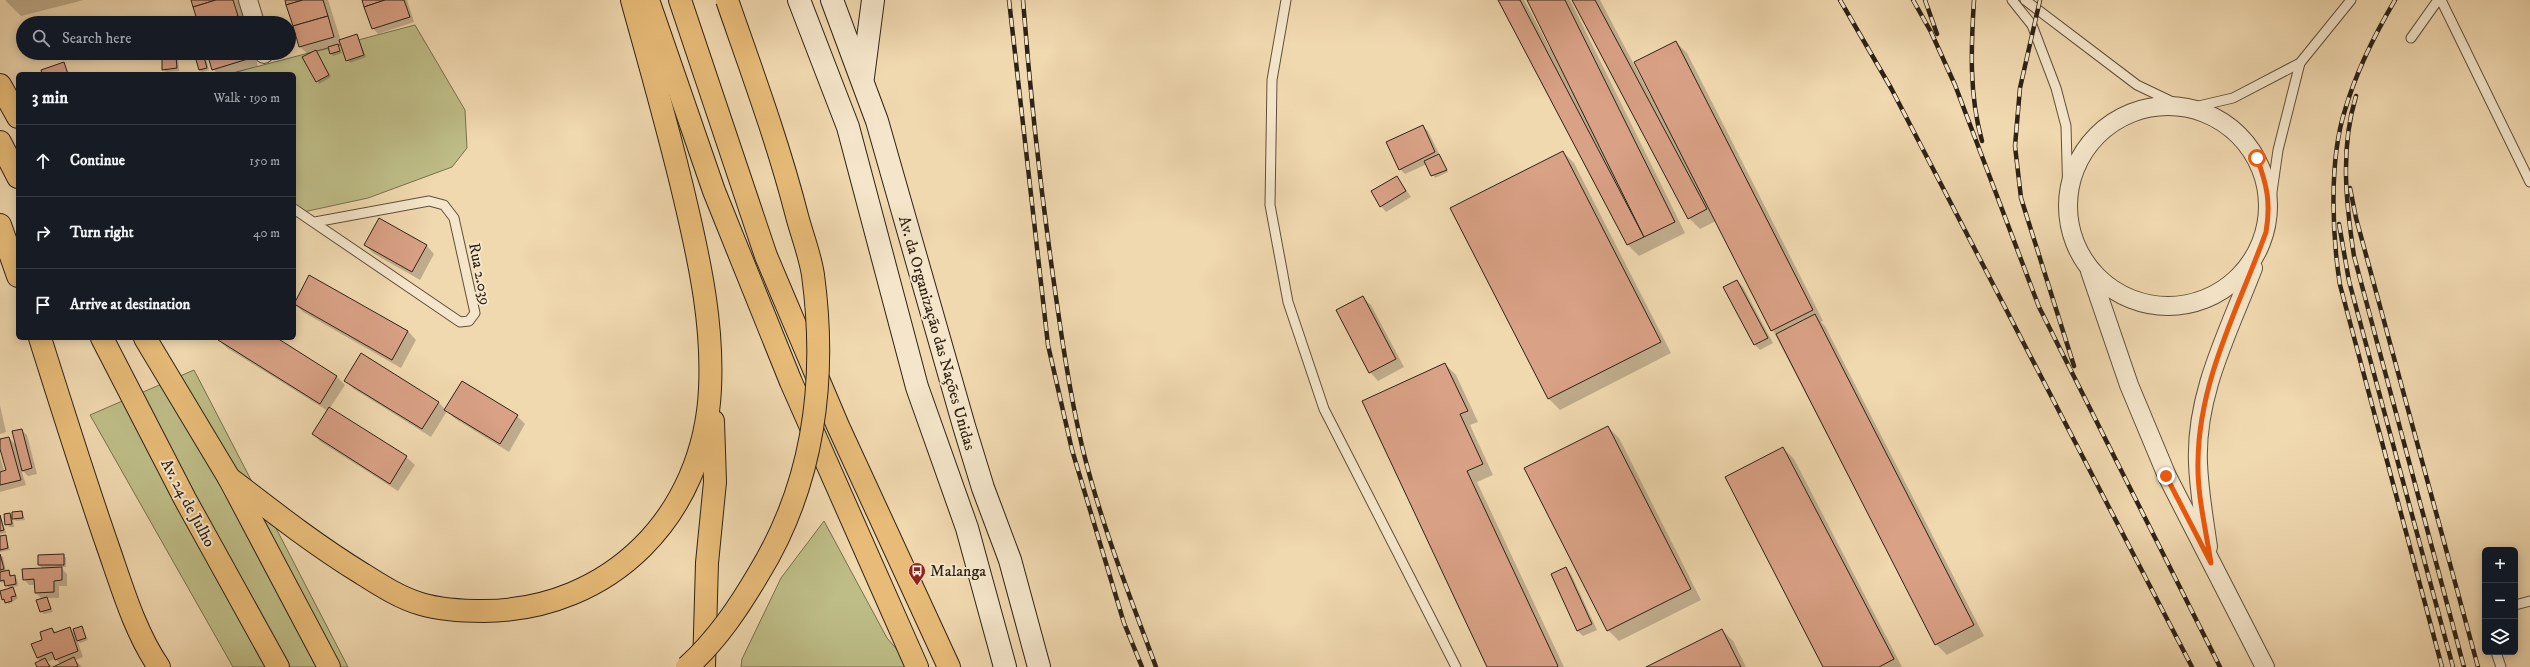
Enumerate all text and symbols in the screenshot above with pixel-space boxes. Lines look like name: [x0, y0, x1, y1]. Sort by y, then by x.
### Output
search box: [16, 16, 296, 60]
icon: search: [30, 27, 52, 49]
text: Search here: [62, 29, 131, 48]
text: 3 min: [32, 87, 68, 109]
text: Walk · 190 m: [214, 90, 280, 106]
route start: [2248, 149, 2266, 167]
icon: ahead: [32, 150, 54, 172]
text: Continue: [70, 151, 125, 170]
text: 150 m: [249, 153, 280, 169]
street label: Av. da Organização das Nações Unidas: [894, 214, 980, 452]
icon: right: [32, 222, 54, 244]
text: Turn right: [70, 223, 133, 242]
text: 40 m: [253, 225, 280, 241]
street label: Rua 2.039: [464, 241, 496, 307]
icon: arrive: [32, 294, 54, 316]
text: Arrive at destination: [70, 295, 190, 314]
street label: Av. 24 de Julho: [156, 455, 220, 551]
route end: [2157, 467, 2175, 485]
map controls: [2482, 547, 2518, 655]
button: +: [2482, 547, 2518, 583]
bus stop icon: Malanga: [907, 561, 927, 586]
place label: Malanga: [930, 561, 986, 581]
button: −: [2482, 583, 2518, 619]
button: layers: [2482, 619, 2518, 655]

